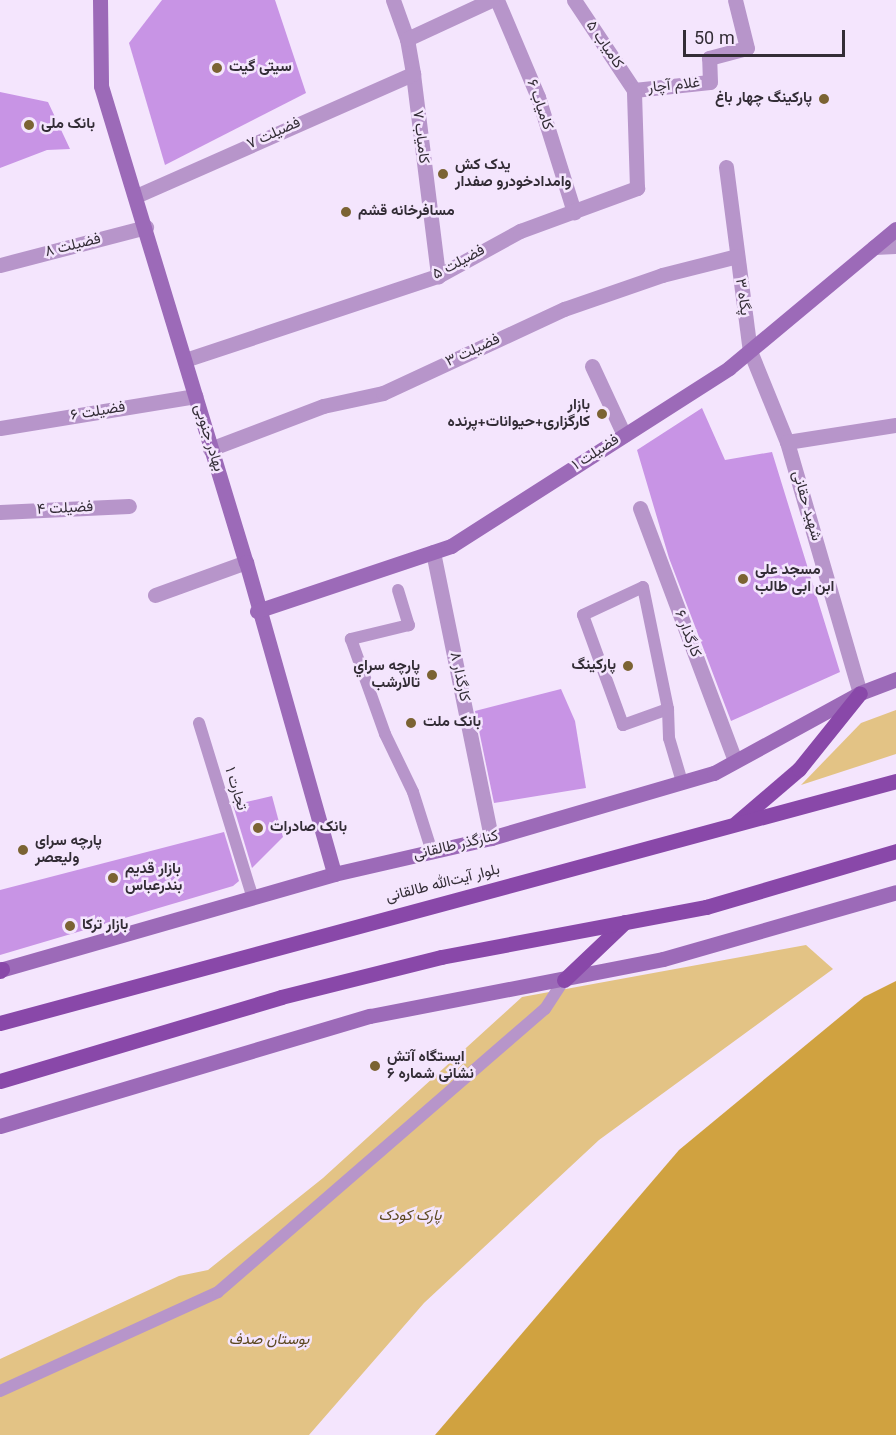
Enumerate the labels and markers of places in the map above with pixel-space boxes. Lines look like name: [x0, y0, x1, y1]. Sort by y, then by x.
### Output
place label: سیتی گیت: [229, 59, 292, 77]
marker: سیتی گیت: [210, 61, 224, 75]
place label: پارکینگ چهار باغ: [715, 90, 812, 108]
marker: پارکینگ چهار باغ: [817, 92, 831, 106]
place label: بانک ملی: [41, 116, 95, 134]
marker: بانک ملی: [22, 118, 36, 132]
place label: یدک کش وامدادخودرو صفدار: [455, 156, 571, 191]
marker: یدک کش وامدادخودرو صفدار: [436, 167, 450, 181]
place label: مسافرخانه قشم: [358, 203, 455, 221]
marker: مسافرخانه قشم: [339, 205, 353, 219]
place label: بازار کارگزاری+حیوانات+پرنده: [448, 396, 590, 431]
marker: بازار کارگزاری+حیوانات+پرنده: [595, 407, 609, 421]
place label: مسجد علی ابن ابی طالب: [755, 561, 834, 596]
marker: مسجد علی ابن ابی طالب: [736, 572, 750, 586]
place label: پارچه سراي تالارشب: [353, 657, 420, 692]
place label: پارکینگ: [571, 657, 616, 675]
marker: پارکینگ: [621, 659, 635, 673]
marker: پارچه سراي تالارشب: [425, 668, 439, 682]
place label: بانک ملت: [423, 714, 481, 732]
marker: بانک ملت: [404, 716, 418, 730]
place label: بانک صادرات: [270, 819, 347, 837]
marker: بانک صادرات: [251, 821, 265, 835]
place label: پارچه سرای ولیعصر: [35, 832, 102, 867]
marker: پارچه سرای ولیعصر: [16, 843, 30, 857]
place label: بازار قدیم بندرعباس: [125, 860, 182, 895]
marker: بازار قدیم بندرعباس: [106, 871, 120, 885]
place label: بازار ترکا: [82, 917, 128, 935]
marker: بازار ترکا: [63, 919, 77, 933]
place label: ایستگاه آتش نشانی شماره ۶: [387, 1048, 474, 1083]
marker: ایستگاه آتش نشانی شماره ۶: [368, 1059, 382, 1073]

